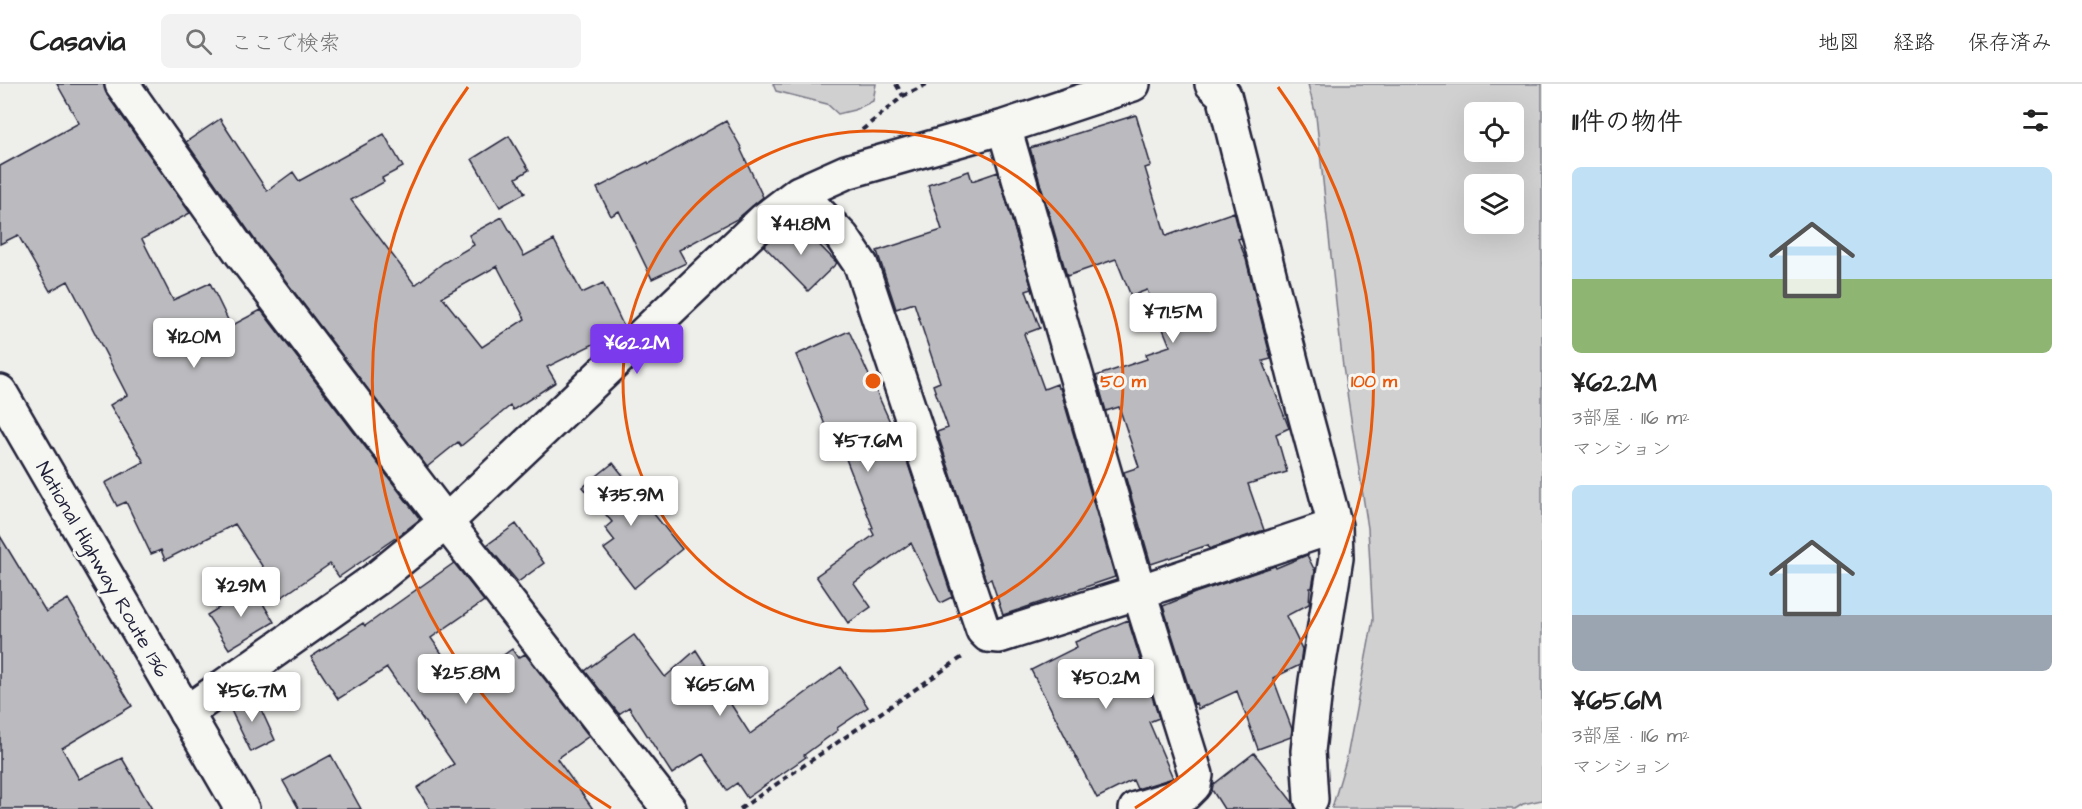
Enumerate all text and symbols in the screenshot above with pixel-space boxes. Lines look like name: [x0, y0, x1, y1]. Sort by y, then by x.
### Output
search box: [161, 14, 581, 68]
text: Casavia: [30, 22, 125, 61]
icon: search: [182, 25, 215, 58]
text: ここで検索: [230, 28, 340, 59]
text: 地図: [1818, 28, 1860, 57]
text: 経路: [1893, 28, 1935, 57]
text: 保存済み: [1968, 28, 2052, 57]
map controls: [1464, 102, 1524, 234]
button: locate: [1464, 102, 1524, 162]
text: 11件の物件: [1572, 104, 1683, 140]
icon: filters: [2019, 104, 2052, 137]
button: layers: [1464, 174, 1524, 234]
pin: ¥41.8M: [752, 205, 850, 256]
icon: home: [1758, 206, 1866, 314]
text: ¥41.8M: [771, 210, 831, 238]
pin: ¥71.5M: [1124, 293, 1222, 344]
text: ¥71.5M: [1143, 298, 1203, 326]
pin: ¥120M: [152, 318, 236, 369]
text: ¥120M: [167, 323, 221, 351]
pin: ¥62.2M: [588, 324, 686, 375]
text: ¥62.2M: [604, 329, 670, 357]
text: ¥62.2M: [1572, 365, 1657, 401]
text: 50 m: [1100, 369, 1147, 394]
text: 100 m: [1351, 369, 1398, 394]
centre of rings: [863, 371, 883, 391]
text: 3部屋 · 116 m²: [1572, 404, 1690, 432]
pin: ¥57.6M: [819, 422, 917, 473]
text: ¥57.6M: [833, 427, 903, 455]
text: マンション: [1572, 435, 1671, 463]
street label: National Highway Route 136: [28, 456, 176, 683]
pin: ¥35.9M: [582, 476, 680, 527]
text: ¥35.9M: [598, 481, 664, 509]
icon: home: [1758, 524, 1866, 632]
pin: ¥29M: [205, 567, 277, 618]
text: ¥29M: [216, 572, 266, 600]
pin: ¥25.8M: [417, 654, 515, 705]
text: ¥25.8M: [432, 659, 500, 687]
pin: ¥50.2M: [1057, 659, 1155, 710]
text: ¥50.2M: [1072, 664, 1140, 692]
pin: ¥65.6M: [671, 666, 769, 717]
text: ¥65.6M: [685, 671, 755, 699]
pin: ¥56.7M: [203, 672, 301, 723]
text: ¥56.7M: [217, 677, 287, 705]
text: ¥65.6M: [1572, 683, 1662, 719]
text: 3部屋 · 116 m²: [1572, 722, 1690, 750]
text: マンション: [1572, 753, 1671, 781]

